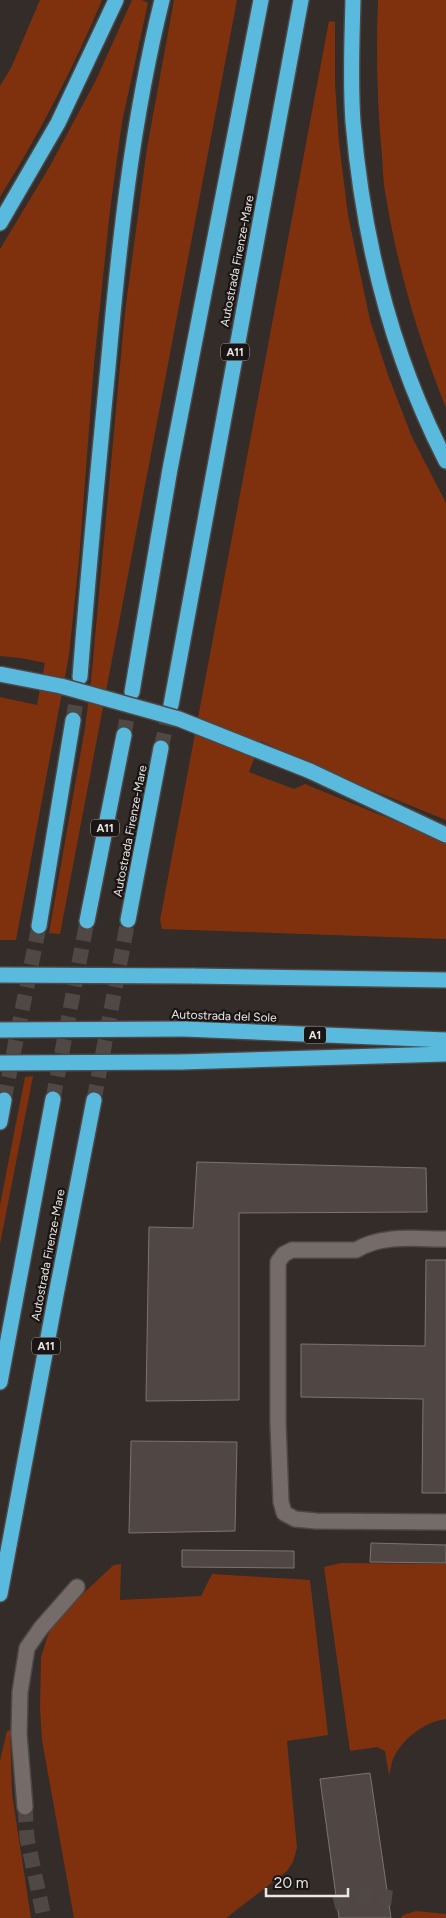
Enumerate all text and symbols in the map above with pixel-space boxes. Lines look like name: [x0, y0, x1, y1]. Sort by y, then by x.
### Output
street label: Autostrada Firenze-Mare: [217, 194, 257, 328]
road number: A11: [221, 344, 249, 361]
street label: Autostrada Firenze-Mare: [110, 764, 150, 898]
road number: A11: [91, 820, 119, 836]
street label: Autostrada del Sole: [171, 1007, 277, 1025]
road number: A1: [304, 1026, 326, 1044]
street label: Autostrada Firenze-Mare: [28, 1188, 68, 1322]
road number: A11: [32, 1338, 60, 1354]
scale bar: [266, 1866, 348, 1898]
text: 20 m: [274, 1874, 308, 1892]

